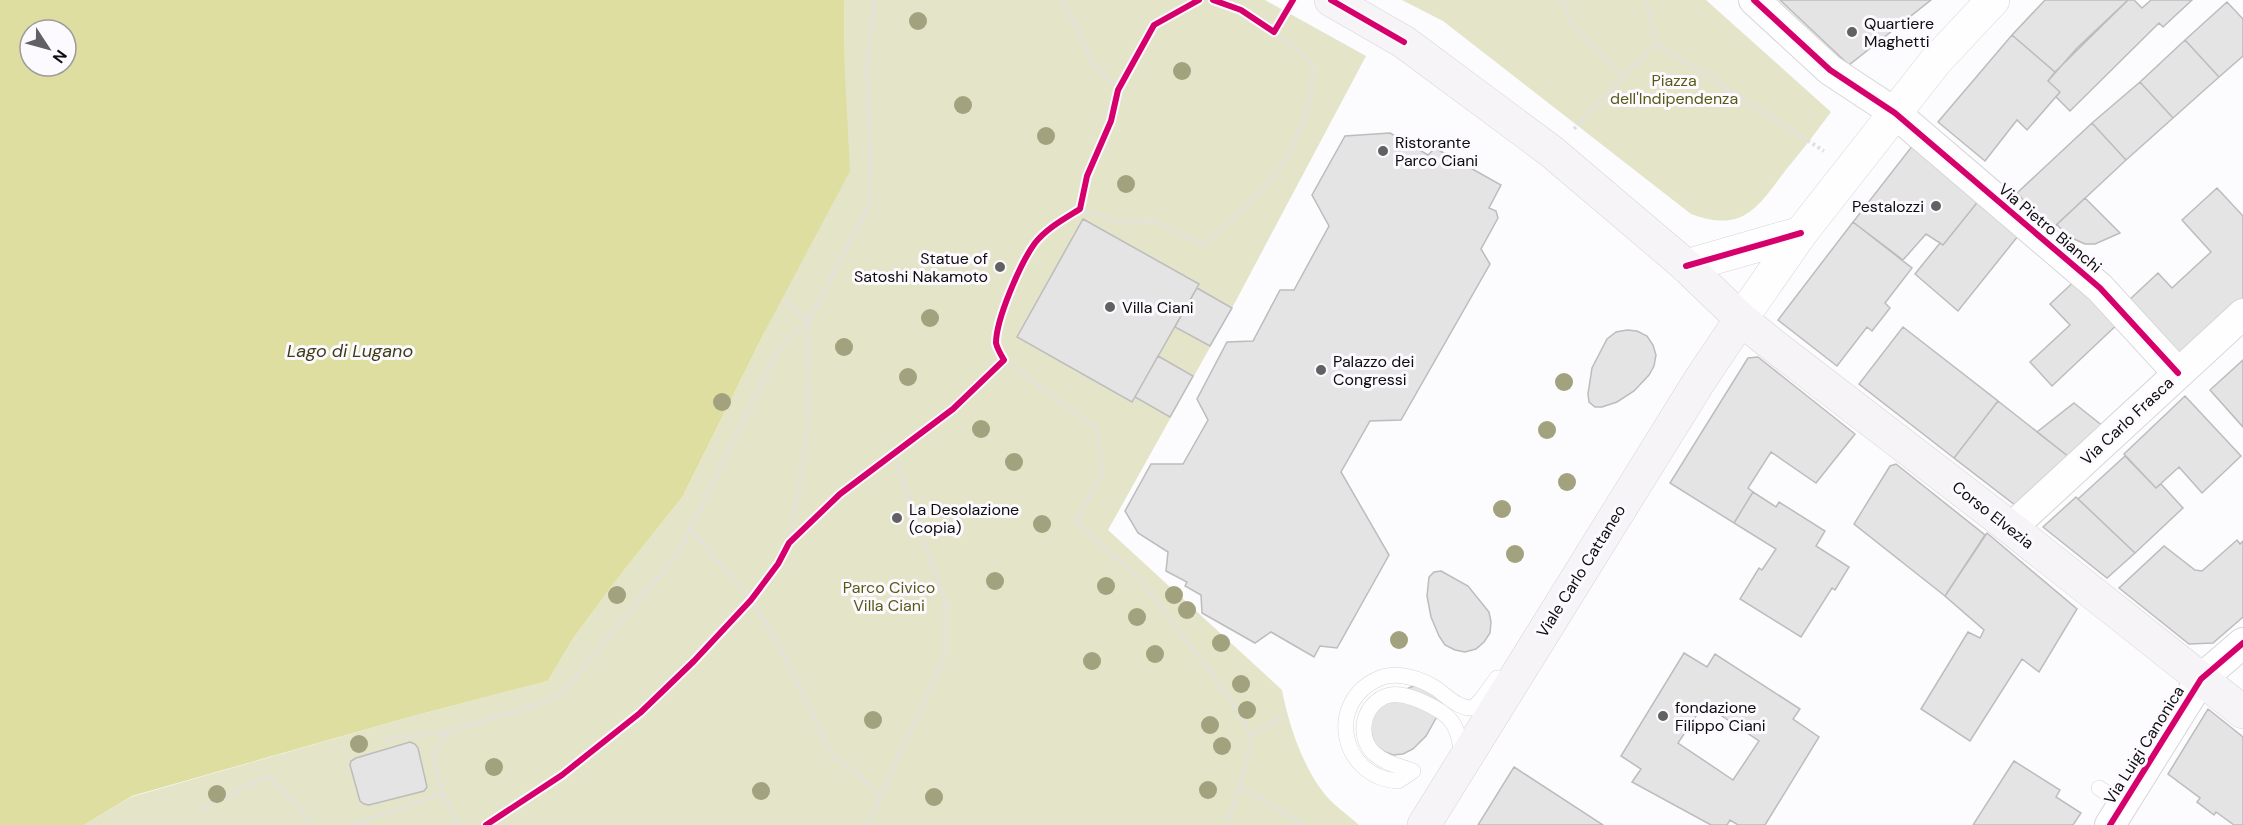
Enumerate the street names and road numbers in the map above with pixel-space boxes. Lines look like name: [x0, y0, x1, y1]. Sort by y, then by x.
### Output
street label: Via Pietro Bianchi: [1994, 179, 2106, 277]
street label: Via Carlo Frasca: [2076, 372, 2178, 470]
street label: Corso Elvezia: [1948, 476, 2038, 554]
street label: Viale Carlo Cattaneo: [1532, 501, 1630, 641]
street label: Via Luigi Canonica: [2099, 682, 2189, 808]

